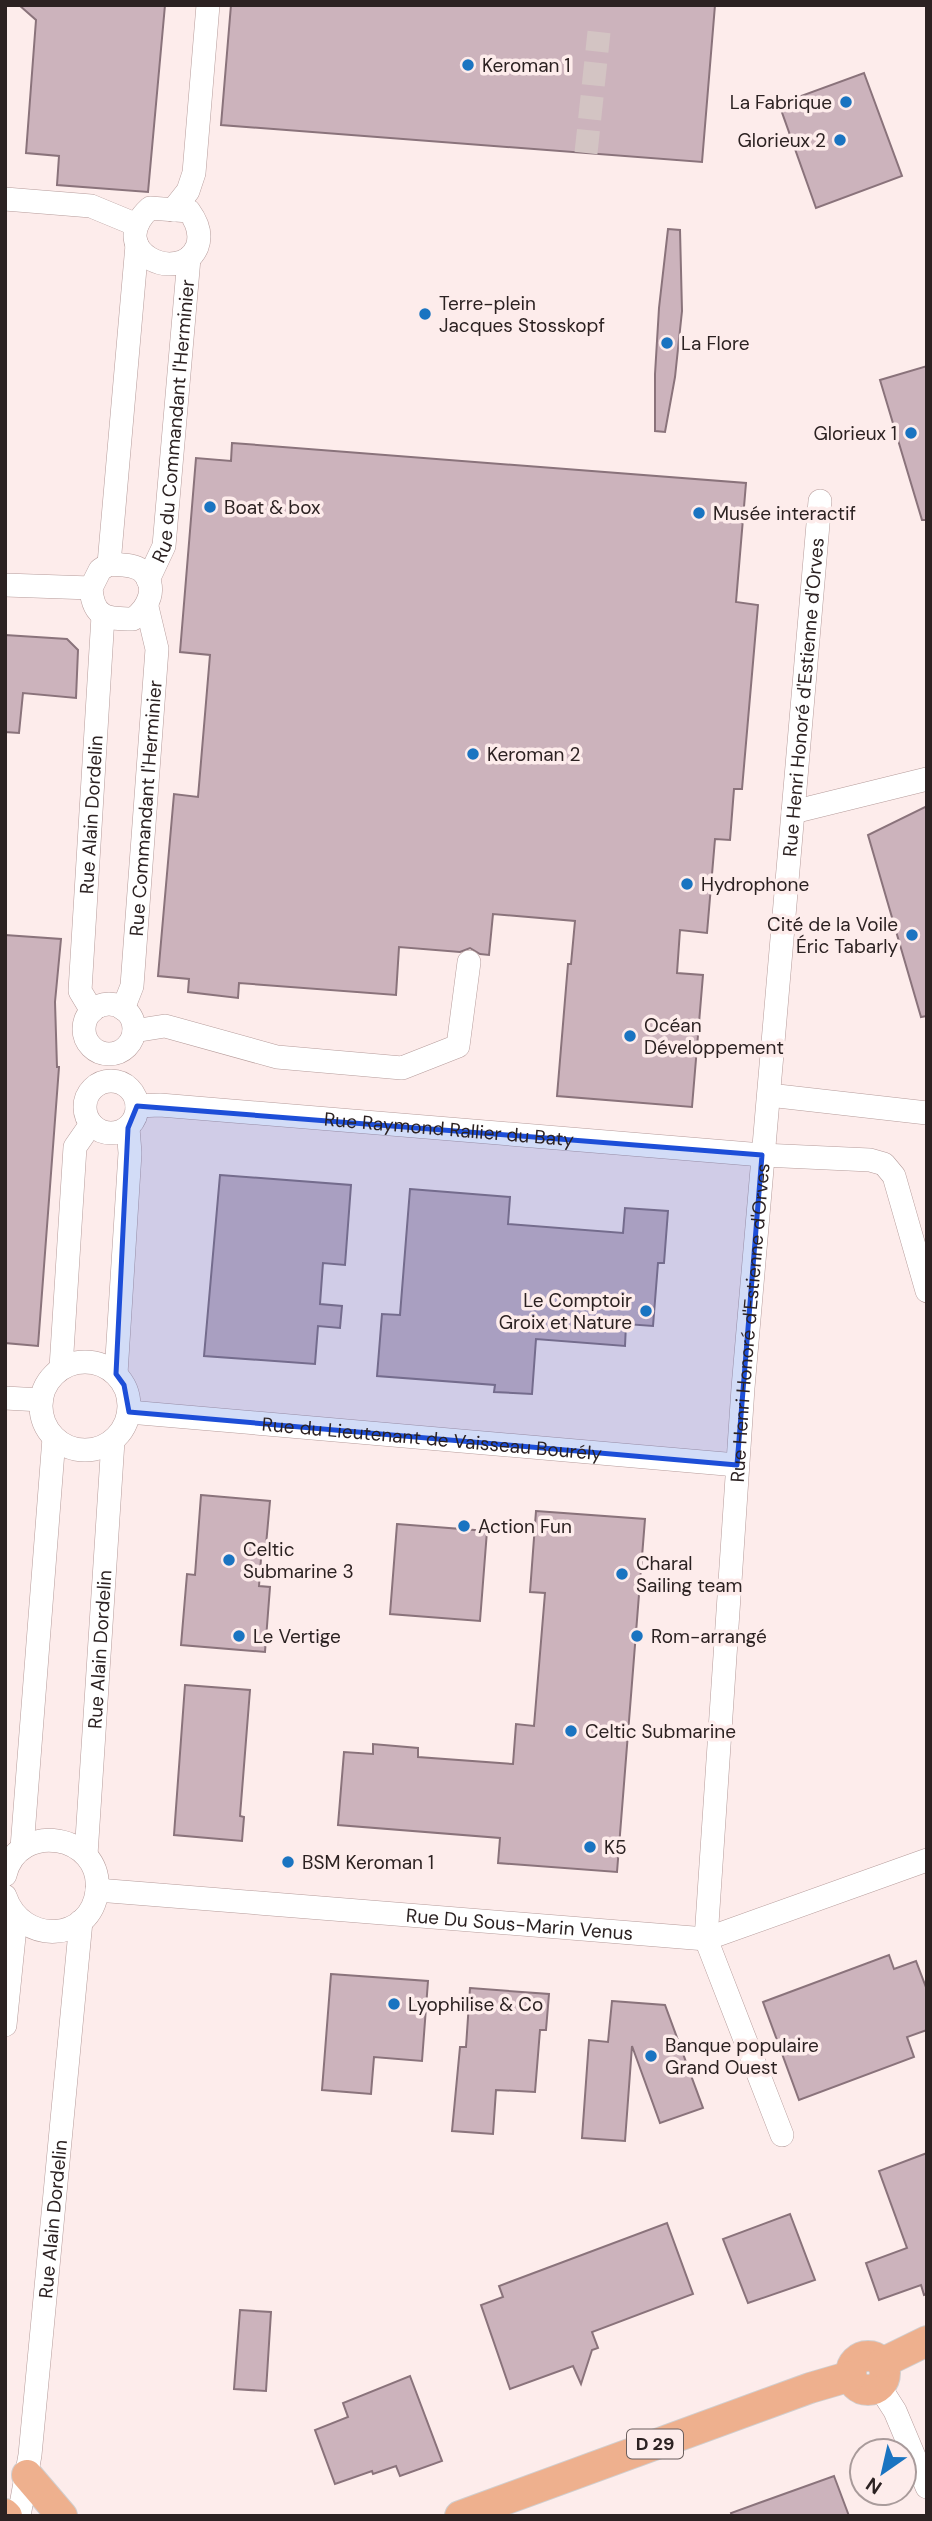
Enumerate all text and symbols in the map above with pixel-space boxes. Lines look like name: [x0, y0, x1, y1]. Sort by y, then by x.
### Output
place label: Keroman 1: [482, 53, 570, 78]
marker: Keroman 1: [460, 57, 476, 73]
place label: La Fabrique: [730, 90, 832, 115]
marker: La Fabrique: [838, 94, 854, 110]
place label: Glorieux 2: [737, 128, 826, 153]
marker: Glorieux 2: [832, 132, 848, 148]
street label: Rue du Commandant l'Herminier: [146, 278, 200, 567]
place label: Terre-plein Jacques Stosskopf: [439, 291, 605, 338]
marker: Terre-plein Jacques Stosskopf: [417, 306, 433, 322]
place label: La Flore: [681, 331, 750, 356]
marker: La Flore: [659, 335, 675, 351]
place label: Glorieux 1: [813, 421, 897, 446]
marker: Glorieux 1: [903, 425, 919, 441]
place label: Boat & box: [224, 495, 321, 520]
marker: Boat & box: [202, 499, 218, 515]
place label: Musée interactif: [713, 501, 856, 526]
marker: Musée interactif: [691, 505, 707, 521]
street label: Rue Henri Honoré d'Estienne d'Orves: [777, 537, 830, 858]
street label: Rue Commandant l'Herminier: [124, 679, 168, 937]
street label: Rue Alain Dordelin: [74, 734, 109, 895]
place label: Keroman 2: [487, 742, 580, 767]
marker: Keroman 2: [465, 746, 481, 762]
place label: Hydrophone: [701, 872, 809, 897]
marker: Hydrophone: [679, 876, 695, 892]
place label: Cité de la Voile Éric Tabarly: [767, 912, 898, 959]
marker: Cité de la Voile Éric Tabarly: [904, 927, 920, 943]
place label: Océan Développement: [644, 1013, 784, 1060]
marker: Océan Développement: [622, 1028, 638, 1044]
street label: Rue Raymond Rallier du Baty: [323, 1107, 575, 1152]
street label: Rue Henri Honoré d'Estienne d'Orves: [725, 1162, 775, 1483]
place label: Le Comptoir Groix et Nature: [499, 1288, 632, 1335]
marker: Le Comptoir Groix et Nature: [638, 1303, 654, 1319]
street label: Rue du Lieutenant de Vaisseau Bourély: [261, 1412, 603, 1466]
place label: Action Fun: [478, 1514, 572, 1539]
marker: Action Fun: [456, 1518, 472, 1534]
place label: Celtic Submarine 3: [243, 1537, 354, 1584]
place label: Charal Sailing team: [636, 1551, 743, 1598]
marker: Celtic Submarine 3: [221, 1552, 237, 1568]
marker: Charal Sailing team: [614, 1566, 630, 1582]
street label: Rue Alain Dordelin: [82, 1569, 118, 1730]
place label: Le Vertige: [253, 1624, 341, 1649]
place label: Rom-arrangé: [651, 1624, 767, 1649]
marker: Le Vertige: [231, 1628, 247, 1644]
marker: Rom-arrangé: [629, 1628, 645, 1644]
place label: Celtic Submarine: [585, 1719, 736, 1744]
marker: Celtic Submarine: [563, 1723, 579, 1739]
place label: K5: [604, 1835, 627, 1860]
marker: K5: [582, 1839, 598, 1855]
place label: BSM Keroman 1: [302, 1850, 434, 1875]
marker: BSM Keroman 1: [280, 1854, 296, 1870]
street label: Rue Du Sous-Marin Venus: [405, 1903, 634, 1946]
place label: Lyophilise & Co: [408, 1992, 543, 2017]
marker: Lyophilise & Co: [386, 1996, 402, 2012]
place label: Banque populaire Grand Ouest: [665, 2033, 819, 2080]
marker: Banque populaire Grand Ouest: [643, 2048, 659, 2064]
street label: Rue Alain Dordelin: [33, 2139, 73, 2300]
road number: D 29: [627, 2430, 683, 2458]
north arrow: [848, 2437, 918, 2507]
text: N: [861, 2471, 887, 2500]

